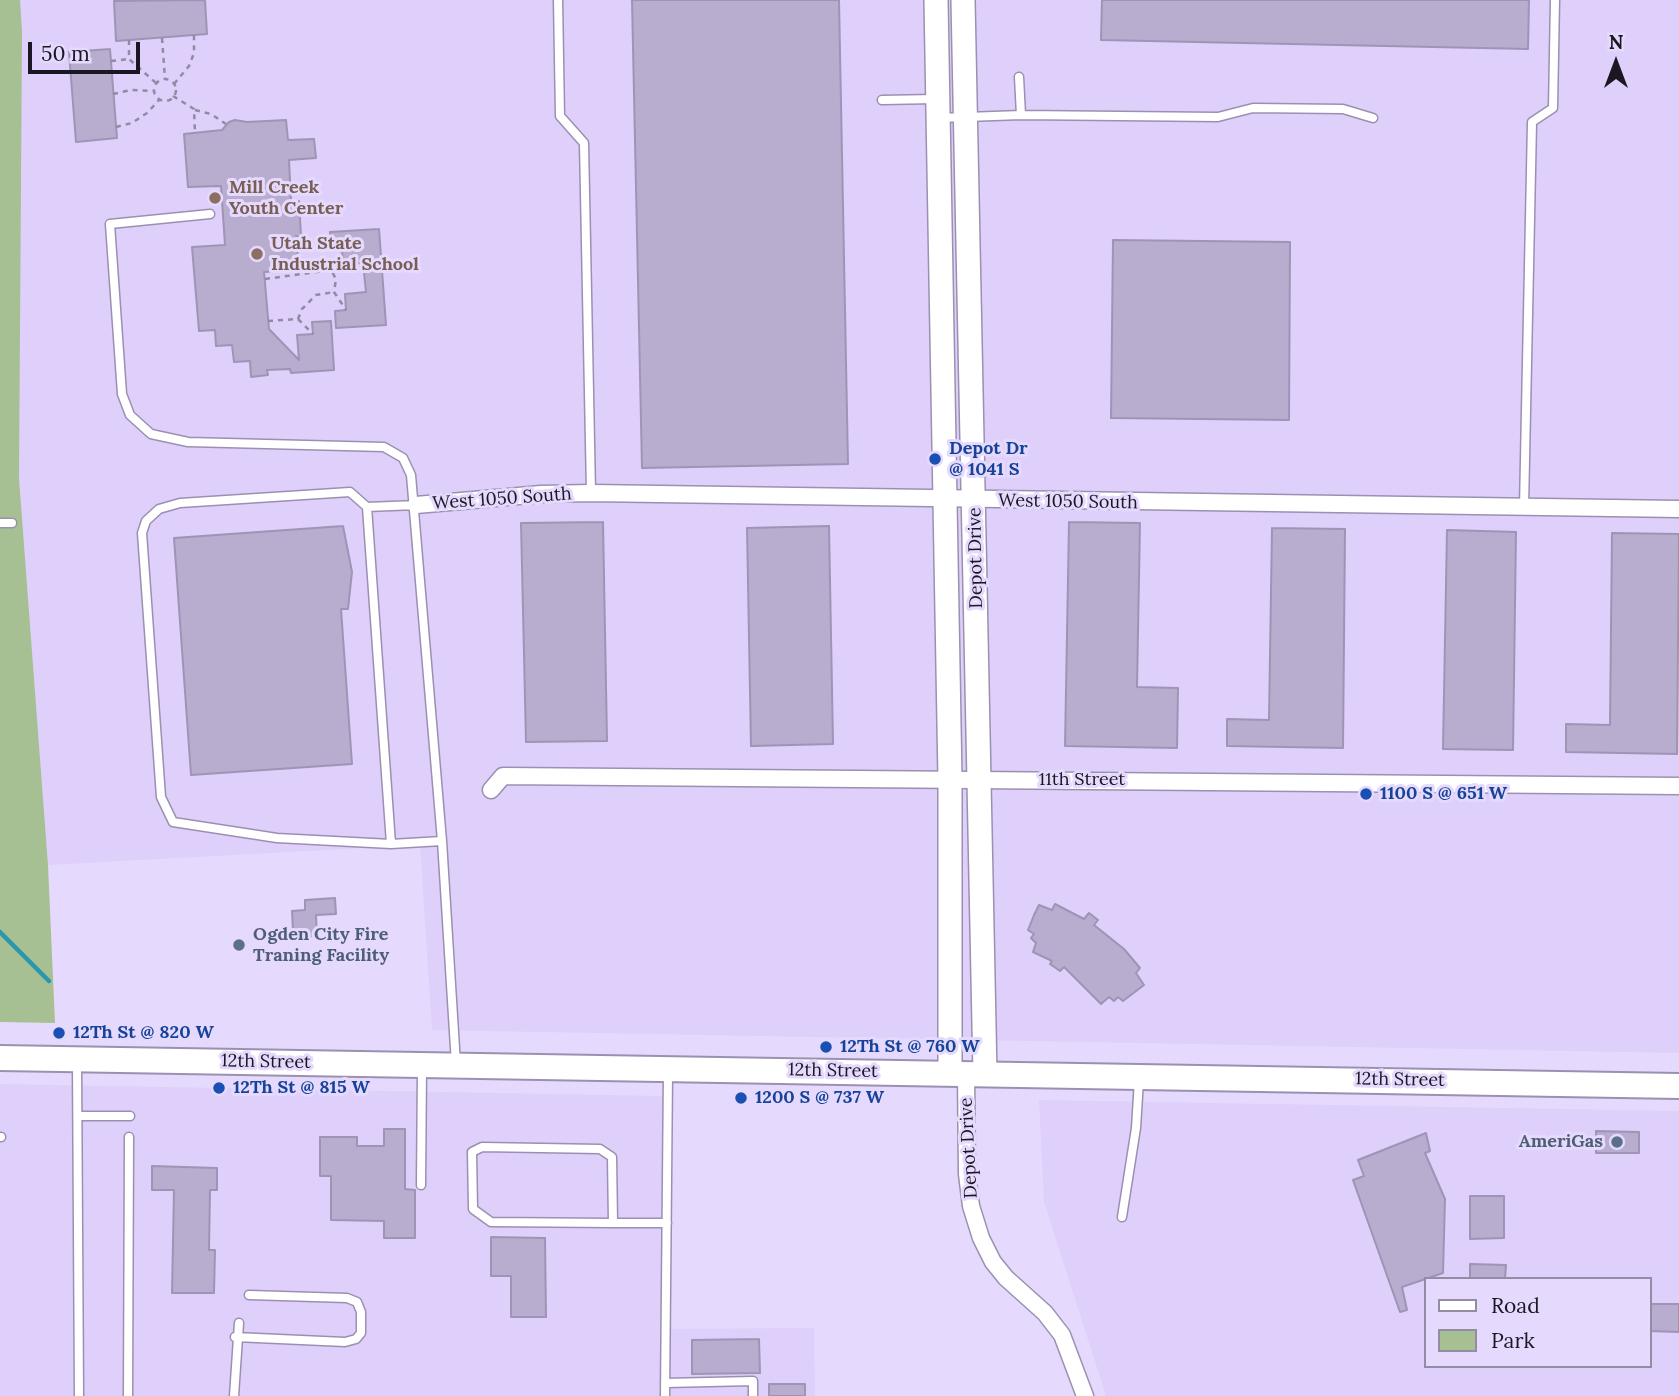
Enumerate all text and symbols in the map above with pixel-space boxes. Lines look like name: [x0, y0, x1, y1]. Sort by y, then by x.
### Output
scale bar: [32, 28, 144, 72]
north arrow: [1581, 28, 1651, 98]
text: N: [1609, 30, 1623, 54]
text: 50 m: [41, 40, 90, 67]
place label: Mill Creek Youth Center: [229, 177, 343, 220]
marker: Mill Creek Youth Center: [207, 190, 223, 206]
place label: Utah State Industrial School: [271, 233, 419, 276]
marker: Utah State Industrial School: [249, 246, 265, 262]
place label: Depot Dr @ 1041 S: [949, 438, 1028, 480]
marker: Depot Dr @ 1041 S: [927, 451, 943, 467]
street label: West 1050 South: [432, 483, 572, 515]
street label: West 1050 South: [998, 490, 1138, 514]
street label: Depot Drive: [964, 507, 988, 609]
street label: 11th Street: [1039, 769, 1125, 791]
place label: 1100 S @ 651 W: [1380, 783, 1507, 805]
marker: 1100 S @ 651 W: [1358, 786, 1374, 802]
place label: Ogden City Fire Traning Facility: [253, 924, 389, 967]
marker: Ogden City Fire Traning Facility: [231, 937, 247, 953]
place label: 12Th St @ 820 W: [73, 1022, 214, 1044]
marker: 12Th St @ 820 W: [51, 1025, 67, 1041]
place label: 12Th St @ 760 W: [840, 1036, 980, 1058]
marker: 12Th St @ 760 W: [818, 1039, 834, 1055]
street label: 12th Street: [221, 1050, 311, 1074]
street label: 12th Street: [788, 1059, 878, 1083]
street label: 12th Street: [1355, 1068, 1445, 1092]
place label: 12Th St @ 815 W: [233, 1077, 370, 1099]
marker: 12Th St @ 815 W: [211, 1080, 227, 1096]
place label: 1200 S @ 737 W: [755, 1087, 884, 1109]
marker: 1200 S @ 737 W: [733, 1090, 749, 1106]
street label: Depot Drive: [956, 1097, 982, 1199]
place label: AmeriGas: [1519, 1131, 1603, 1153]
marker: AmeriGas: [1609, 1134, 1625, 1150]
legend: [1424, 1277, 1651, 1368]
text: Road: [1491, 1292, 1540, 1319]
text: Park: [1491, 1327, 1535, 1354]

